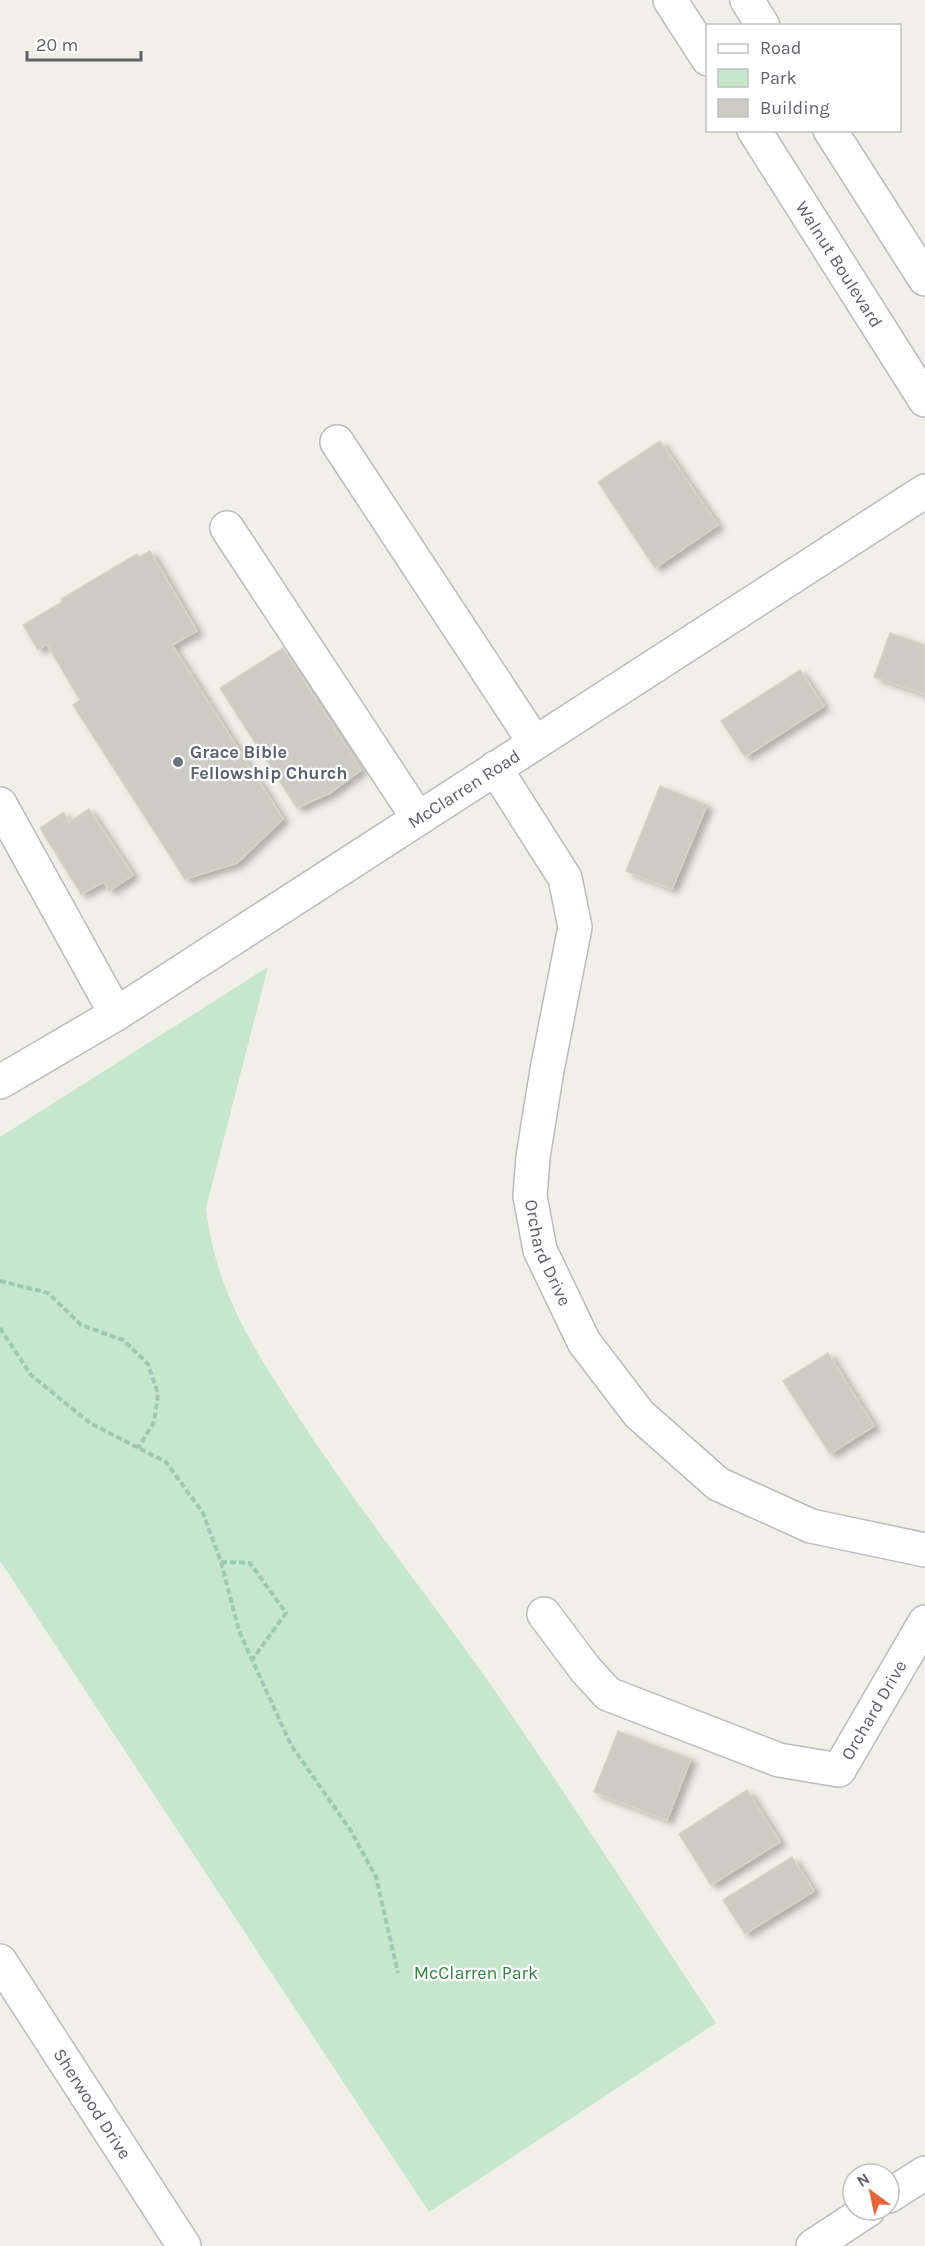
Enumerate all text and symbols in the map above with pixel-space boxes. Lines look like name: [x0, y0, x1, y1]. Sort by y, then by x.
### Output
scale bar: [27, 24, 141, 62]
legend: [706, 24, 901, 132]
text: 20 m: [36, 34, 78, 56]
text: Road: [760, 37, 801, 59]
text: Park: [760, 67, 797, 89]
text: Building: [760, 97, 830, 119]
street label: Walnut Boulevard: [791, 197, 887, 332]
place label: Grace Bible Fellowship Church: [190, 741, 347, 784]
street label: McClarren Road: [404, 745, 524, 833]
marker: Grace Bible Fellowship Church: [171, 755, 185, 769]
street label: Orchard Drive: [520, 1198, 576, 1309]
street label: Orchard Drive: [836, 1656, 911, 1764]
park label: McClarren Park: [414, 1962, 538, 1984]
street label: Sherwood Drive: [48, 2044, 136, 2163]
north arrow: [841, 2162, 901, 2222]
text: N: [853, 2169, 873, 2191]

